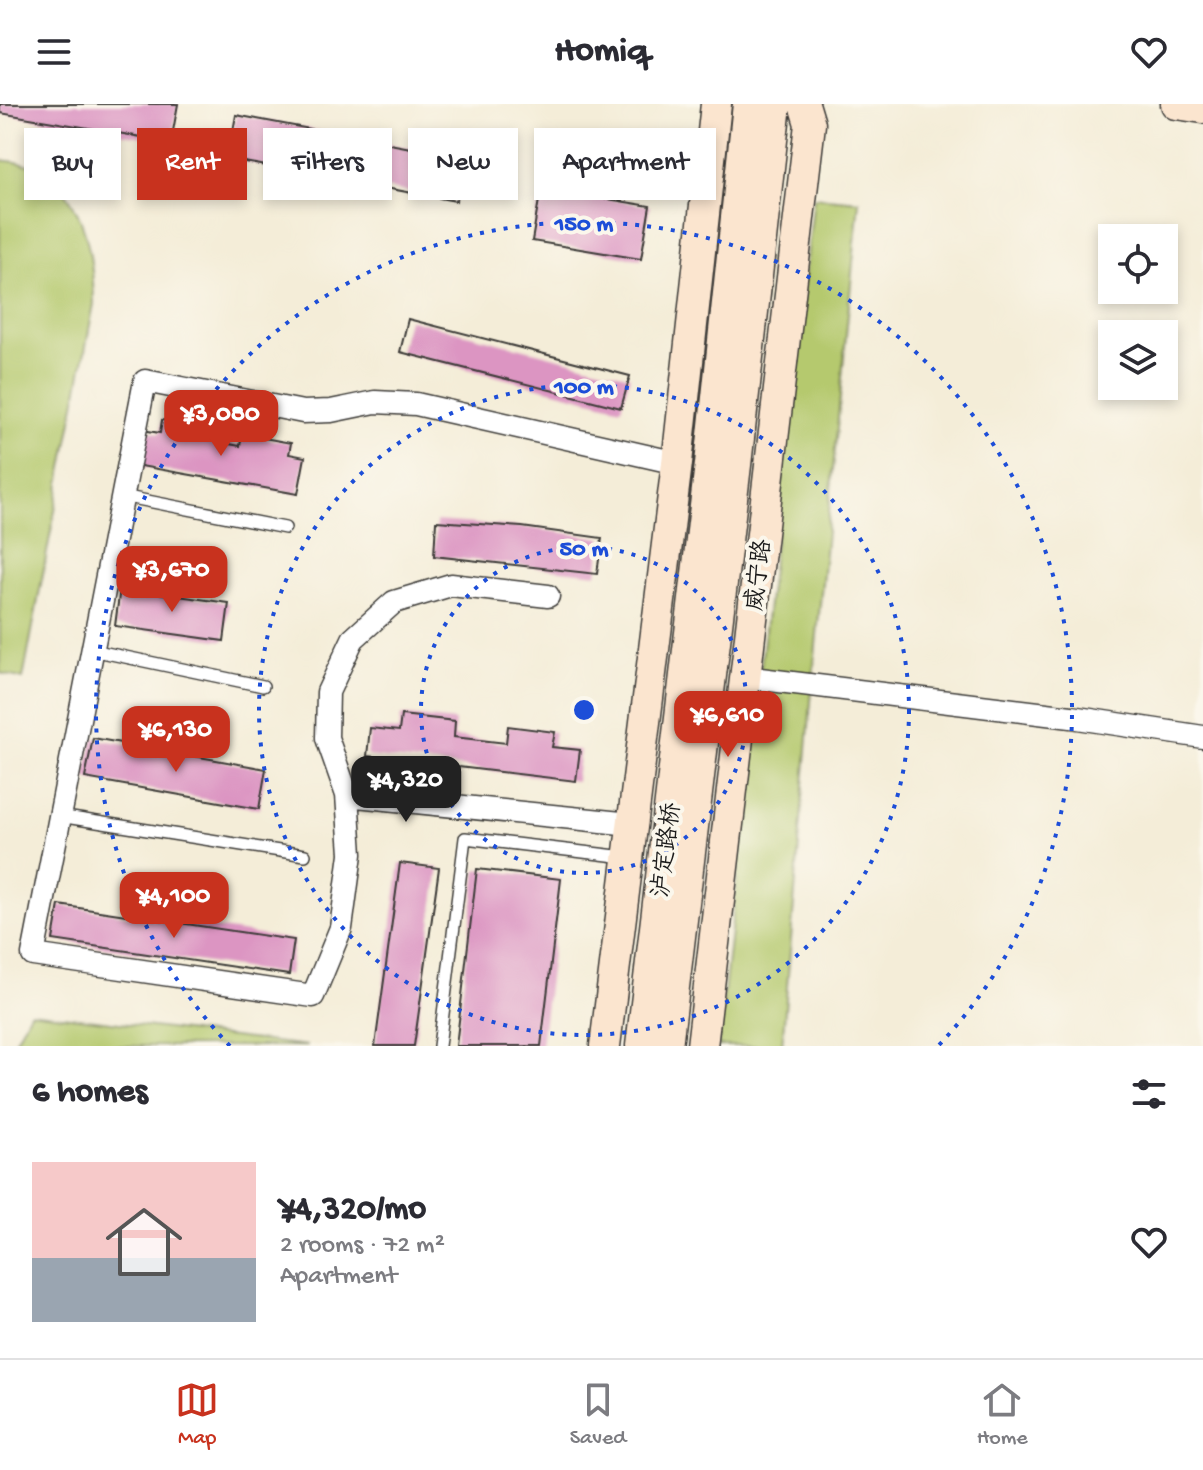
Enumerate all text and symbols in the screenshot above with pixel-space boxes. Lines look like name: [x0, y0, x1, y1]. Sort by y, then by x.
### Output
icon: menu: [32, 30, 76, 74]
icon: heart: [1127, 30, 1171, 74]
text: Homiq: [554, 31, 649, 74]
chip: Buy: [24, 128, 121, 200]
chip: Rent: [137, 128, 247, 200]
chip: Filters: [263, 128, 392, 200]
chip: New: [408, 128, 518, 200]
chip: Apartment: [534, 128, 716, 200]
text: 150 m: [554, 211, 613, 240]
map controls: [1098, 224, 1178, 400]
button: locate: [1098, 224, 1178, 304]
button: layers: [1098, 320, 1178, 400]
text: 100 m: [553, 374, 614, 403]
pin: ¥3,080: [156, 390, 286, 458]
text: ¥3,080: [182, 400, 260, 431]
text: 50 m: [560, 536, 608, 565]
street label: 威宁路: [740, 538, 779, 613]
pin: ¥3,670: [107, 546, 237, 614]
text: ¥3,670: [134, 556, 210, 587]
pin: ¥6,610: [663, 691, 793, 759]
centre of rings: [570, 696, 598, 724]
text: ¥6,610: [692, 701, 764, 732]
pin: ¥6,130: [111, 706, 241, 774]
text: ¥6,130: [140, 716, 212, 747]
pin: ¥4,320: [341, 756, 471, 824]
text: ¥4,320: [369, 766, 443, 797]
street label: 泸定路桥: [646, 801, 689, 900]
pin: ¥4,100: [109, 872, 239, 940]
text: ¥4,100: [138, 882, 210, 913]
icon: filters: [1127, 1072, 1171, 1116]
text: 6 homes: [32, 1074, 147, 1114]
text: ¥4,320/mo: [280, 1191, 426, 1231]
icon: home: [96, 1194, 192, 1290]
icon: heart: [1127, 1220, 1171, 1264]
text: 2 rooms · 72 m²: [280, 1231, 445, 1262]
text: Apartment: [280, 1262, 397, 1293]
tab: Map: [175, 1378, 219, 1452]
tab: Saved: [570, 1378, 626, 1452]
tab: Home: [977, 1378, 1028, 1452]

